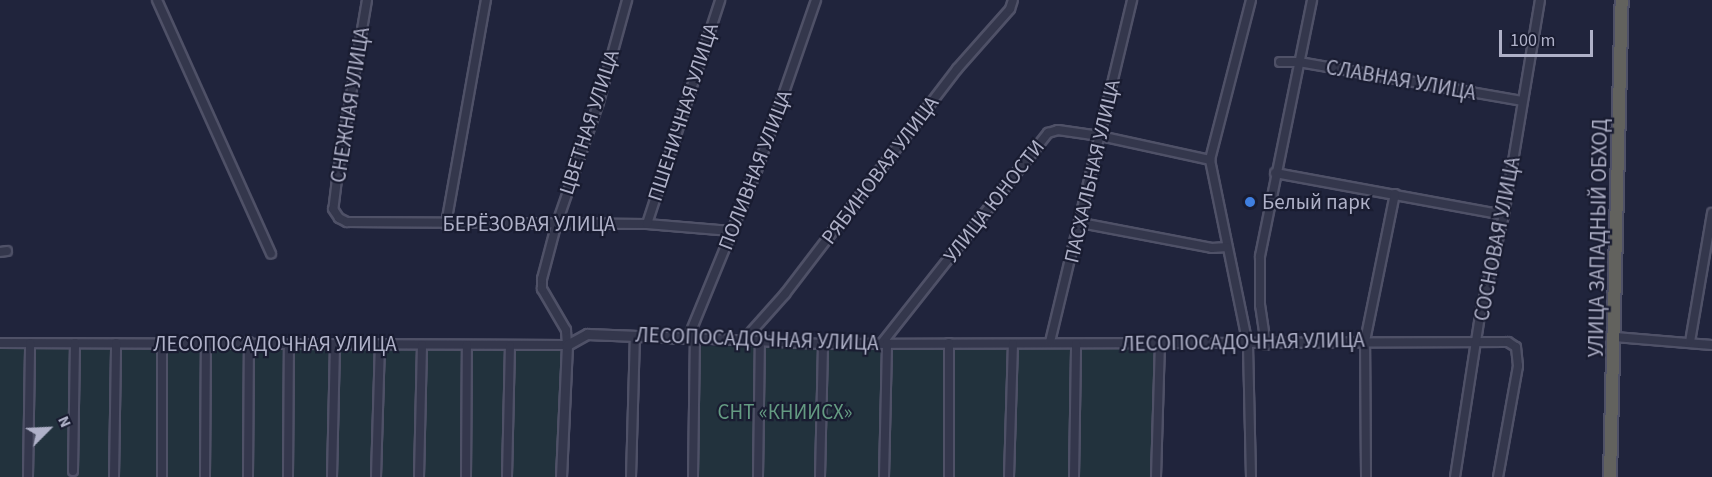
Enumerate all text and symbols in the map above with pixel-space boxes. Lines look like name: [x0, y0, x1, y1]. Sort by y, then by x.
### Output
scale bar: [1502, 18, 1596, 56]
street label: ПШЕНИЧНАЯ УЛИЦА: [642, 20, 724, 204]
street label: СНЕЖНАЯ УЛИЦА: [325, 25, 375, 185]
text: 100 m: [1510, 28, 1555, 53]
street label: ЦВЕТНАЯ УЛИЦА: [554, 46, 624, 198]
street label: СЛАВНАЯ УЛИЦА: [1324, 54, 1478, 106]
street label: ПАСХАЛЬНАЯ УЛИЦА: [1059, 77, 1125, 265]
street label: ПОЛИВНАЯ УЛИЦА: [713, 86, 797, 254]
street label: РЯБИНОВАЯ УЛИЦА: [816, 91, 944, 249]
street label: УЛИЦА ЗАПАДНЫЙ ОБХОД: [1583, 118, 1613, 358]
street label: УЛИЦА ЮНОСТИ: [938, 135, 1050, 267]
street label: СОСНОВАЯ УЛИЦА: [1469, 155, 1525, 323]
place label: Белый парк: [1262, 189, 1370, 215]
marker: Белый парк: [1243, 195, 1257, 209]
street label: БЕРЁЗОВАЯ УЛИЦА: [443, 211, 615, 237]
street label: ЛЕСОПОСАДОЧНАЯ УЛИЦА: [635, 322, 879, 356]
street label: ЛЕСОПОСАДОЧНАЯ УЛИЦА: [1121, 327, 1365, 357]
street label: ЛЕСОПОСАДОЧНАЯ УЛИЦА: [153, 331, 397, 357]
north arrow: [18, 399, 78, 459]
park label: СНТ «КНИИСХ»: [718, 399, 852, 425]
text: N: [52, 412, 77, 431]

